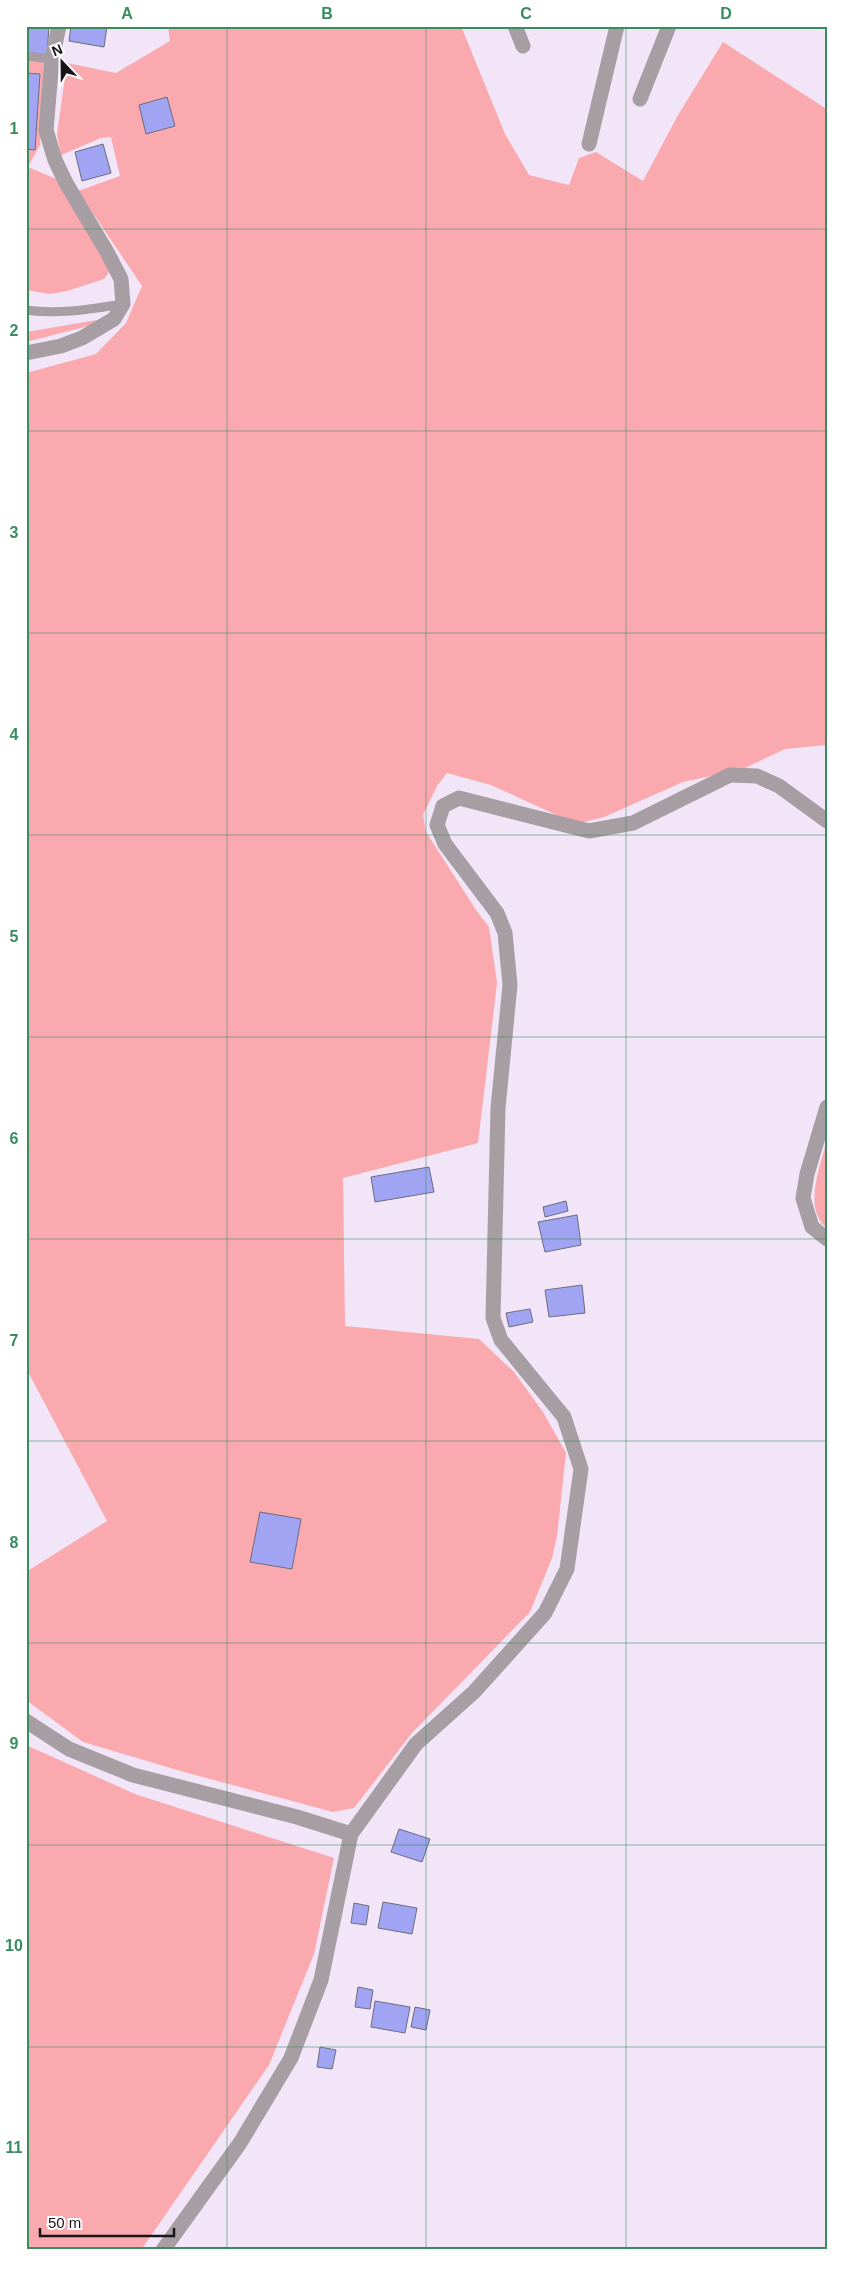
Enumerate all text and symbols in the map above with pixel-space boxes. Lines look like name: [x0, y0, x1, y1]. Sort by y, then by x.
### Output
text: A: [121, 5, 133, 22]
text: B: [321, 5, 333, 22]
text: C: [520, 5, 532, 22]
text: D: [720, 5, 732, 22]
north arrow: [38, 38, 88, 88]
text: N: [49, 41, 65, 59]
text: 1: [10, 120, 19, 137]
text: 2: [10, 322, 19, 339]
text: 3: [10, 524, 19, 541]
text: 4: [10, 726, 19, 743]
text: 5: [10, 928, 19, 945]
text: 6: [10, 1130, 19, 1147]
text: 7: [10, 1332, 19, 1349]
text: 8: [10, 1534, 19, 1551]
text: 9: [10, 1735, 19, 1752]
text: 10: [5, 1937, 23, 1954]
text: 11: [6, 2139, 23, 2156]
scale bar: [40, 2206, 174, 2238]
text: 50 m: [48, 2214, 81, 2231]

